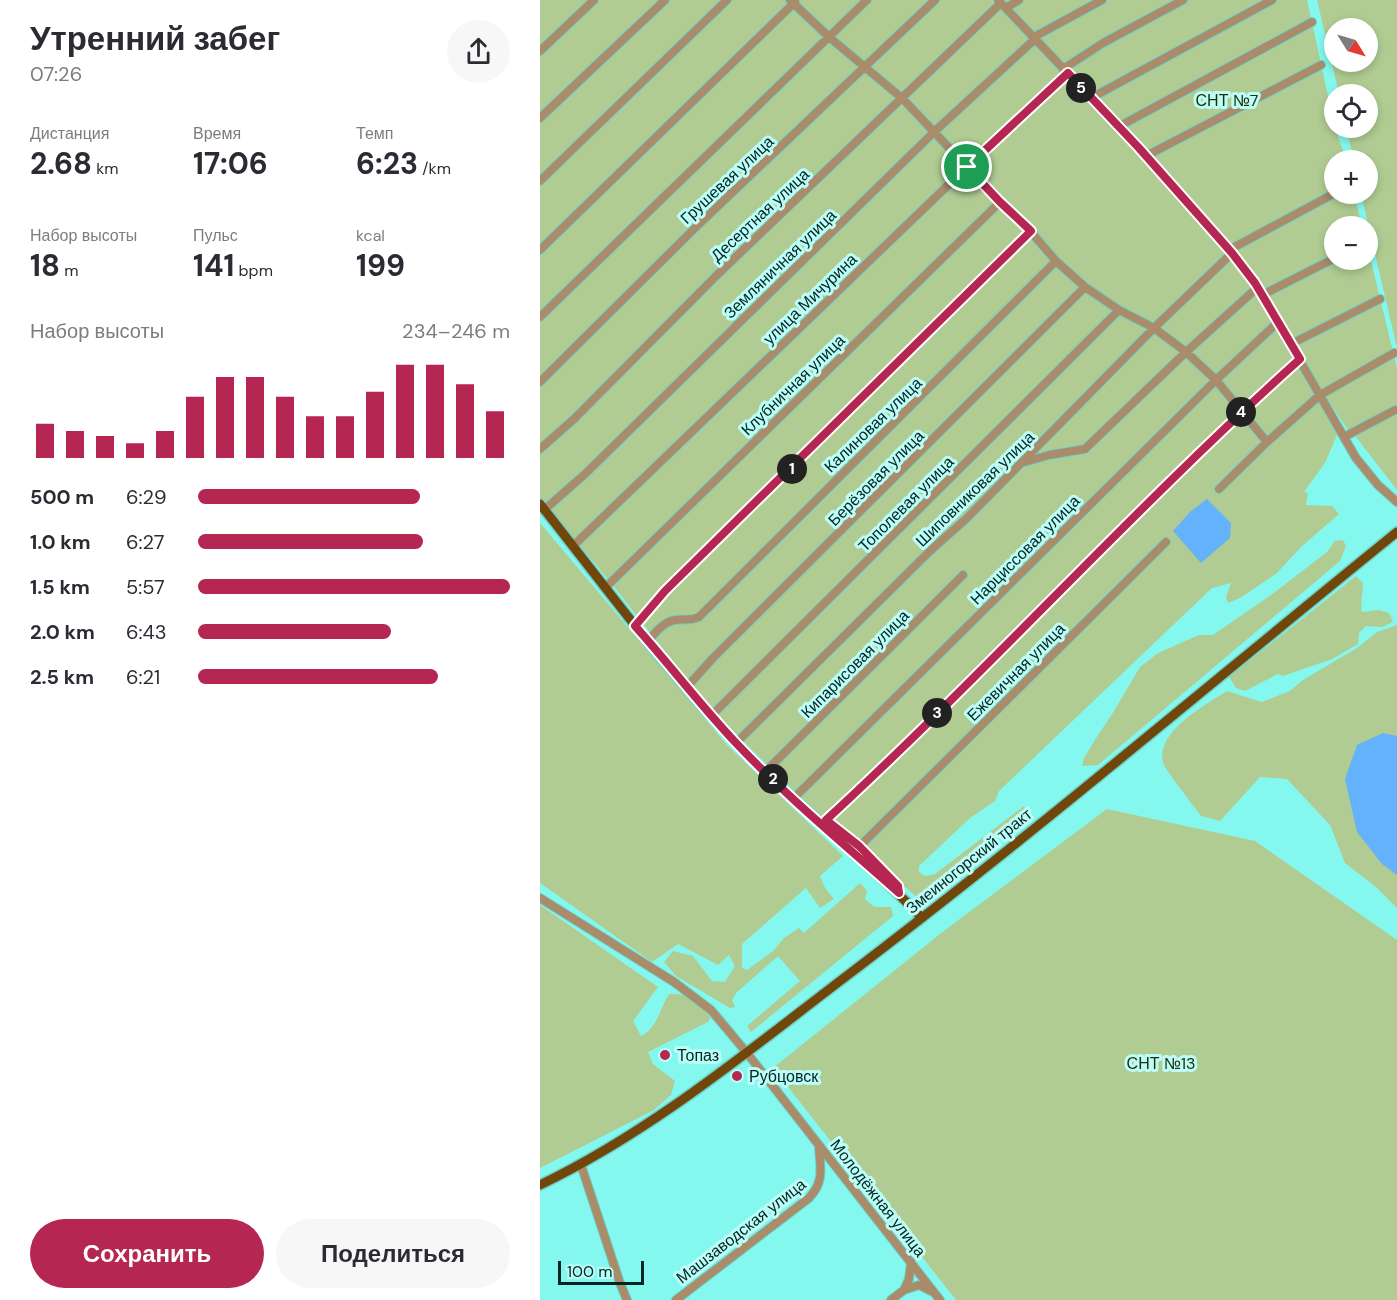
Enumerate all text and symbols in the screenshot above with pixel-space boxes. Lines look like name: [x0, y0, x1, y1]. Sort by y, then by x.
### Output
text: Утренний забег: [30, 17, 280, 60]
north arrow: [1324, 18, 1378, 72]
map controls: [1324, 18, 1378, 270]
button: share: [447, 20, 510, 83]
text: 07:26: [30, 61, 82, 87]
pin: 5: [1066, 73, 1096, 103]
text: 5: [1076, 77, 1086, 98]
button: locate: [1324, 84, 1378, 138]
park label: СНТ №7: [1196, 90, 1258, 111]
text: Дистанция: [30, 123, 109, 144]
text: Время: [193, 123, 241, 144]
text: Темп: [356, 123, 393, 144]
street label: Грушевая улица: [676, 131, 778, 229]
pin: [941, 141, 992, 192]
text: 2.68: [30, 144, 92, 183]
text: 17:06: [193, 144, 268, 183]
text: 6:23: [356, 144, 418, 183]
icon: arrive: [950, 150, 983, 183]
button: +: [1324, 150, 1378, 204]
text: km: [92, 158, 119, 179]
text: /km: [418, 158, 451, 179]
street label: Десертная улица: [706, 164, 814, 266]
street label: Земляничная улица: [719, 205, 841, 323]
button: −: [1324, 216, 1378, 270]
text: Набор высоты: [30, 225, 137, 246]
text: Пульс: [193, 225, 238, 246]
text: kcal: [356, 225, 385, 246]
text: 18: [30, 246, 60, 285]
text: 141: [193, 246, 234, 285]
text: 199: [356, 246, 405, 285]
street label: улица Мичурина: [759, 249, 861, 349]
text: m: [60, 260, 78, 281]
text: bpm: [234, 260, 273, 281]
text: Набор высоты: [30, 318, 164, 344]
text: 234–246 m: [402, 318, 510, 344]
street label: Клубничная улица: [737, 330, 850, 440]
street label: Калиновая улица: [820, 373, 927, 477]
pin: 4: [1226, 397, 1256, 427]
text: 4: [1236, 401, 1246, 422]
street label: Берёзовая улица: [824, 425, 929, 530]
street label: Шиповниковая улица: [911, 427, 1039, 551]
street label: Тополевая улица: [854, 452, 958, 556]
pin: 1: [777, 454, 807, 484]
text: 1: [789, 458, 795, 479]
text: 500 m: [30, 484, 94, 510]
text: 6:29: [126, 484, 166, 510]
street label: Нарциссовая улица: [966, 491, 1084, 609]
text: 1.0 km: [30, 529, 91, 555]
text: 6:27: [126, 529, 164, 555]
text: 1.5 km: [30, 574, 90, 600]
text: 5:57: [126, 574, 165, 600]
street label: Кипарисовая улица: [796, 605, 914, 723]
street label: Ежевичная улица: [962, 618, 1070, 726]
text: 2.0 km: [30, 619, 95, 645]
text: 6:43: [126, 619, 167, 645]
text: 2.5 km: [30, 664, 94, 690]
text: 6:21: [126, 664, 160, 690]
pin: 3: [922, 698, 952, 728]
text: 3: [932, 702, 942, 723]
pin: 2: [758, 764, 788, 794]
text: 2: [768, 768, 778, 789]
street label: Змеиногорский тракт: [902, 803, 1037, 918]
place label: Топаз: [677, 1045, 719, 1066]
marker: Топаз: [658, 1048, 672, 1062]
park label: СНТ №13: [1127, 1053, 1195, 1074]
place label: Рубцовск: [749, 1066, 819, 1087]
marker: Рубцовск: [730, 1069, 744, 1083]
street label: Молодёжная улица: [825, 1135, 931, 1261]
street label: Машзаводская улица: [672, 1174, 810, 1288]
button: Сохранить: [30, 1219, 264, 1288]
button: Поделиться: [276, 1219, 510, 1288]
scale bar: [558, 1258, 644, 1286]
text: 100 m: [567, 1261, 612, 1282]

